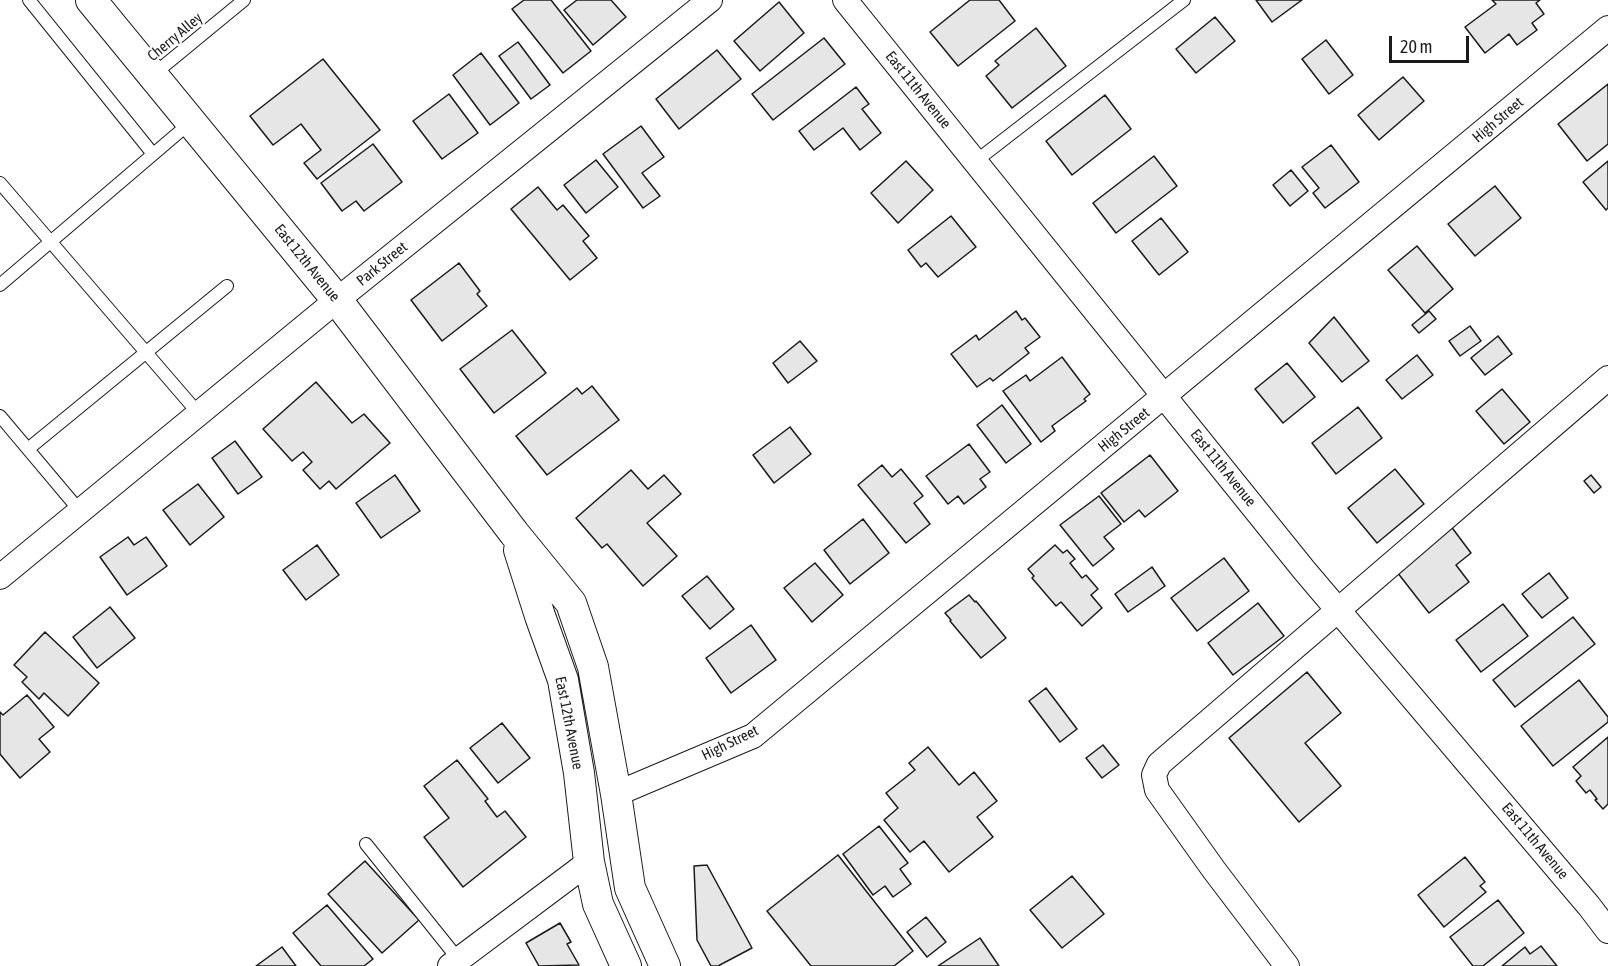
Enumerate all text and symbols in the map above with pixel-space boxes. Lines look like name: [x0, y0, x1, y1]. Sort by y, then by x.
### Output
street label: Cherry Alley: [144, 9, 206, 65]
scale bar: [1392, 24, 1472, 62]
text: 20 m: [1400, 36, 1432, 57]
street label: East 11th Avenue: [881, 48, 955, 132]
street label: High Street: [1469, 94, 1527, 146]
street label: East 12th Avenue: [270, 221, 344, 305]
street label: Park Street: [353, 238, 411, 290]
street label: High Street: [1095, 404, 1153, 456]
street label: East 11th Avenue: [1186, 426, 1260, 510]
street label: East 12th Avenue: [551, 675, 587, 771]
street label: High Street: [699, 722, 761, 764]
street label: East 11th Avenue: [1498, 799, 1572, 883]

